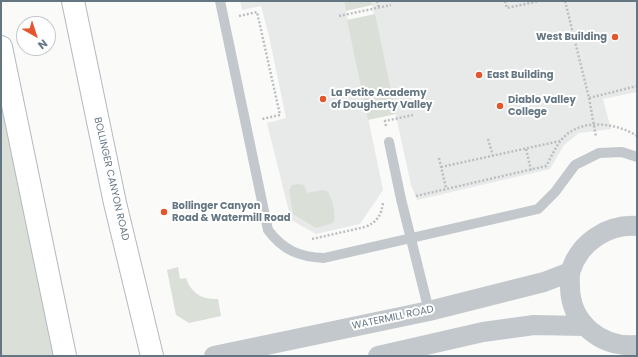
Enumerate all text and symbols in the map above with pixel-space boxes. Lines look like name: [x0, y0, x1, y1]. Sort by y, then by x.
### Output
north arrow: [16, 16, 56, 56]
place label: West Building: [536, 31, 607, 43]
marker: West Building: [610, 32, 620, 42]
text: N: [35, 36, 51, 53]
place label: East Building: [487, 69, 553, 81]
marker: East Building: [474, 70, 484, 80]
place label: La Petite Academy of Dougherty Valley: [331, 87, 432, 110]
marker: La Petite Academy of Dougherty Valley: [318, 94, 328, 104]
place label: Diablo Valley College: [508, 94, 576, 118]
marker: Diablo Valley College: [495, 101, 505, 111]
street label: BOLLINGER CANYON ROAD: [91, 116, 131, 242]
place label: Bollinger Canyon Road & Watermill Road: [172, 200, 291, 224]
marker: Bollinger Canyon Road & Watermill Road: [159, 207, 169, 217]
street label: WATERMILL ROAD: [351, 303, 435, 333]

